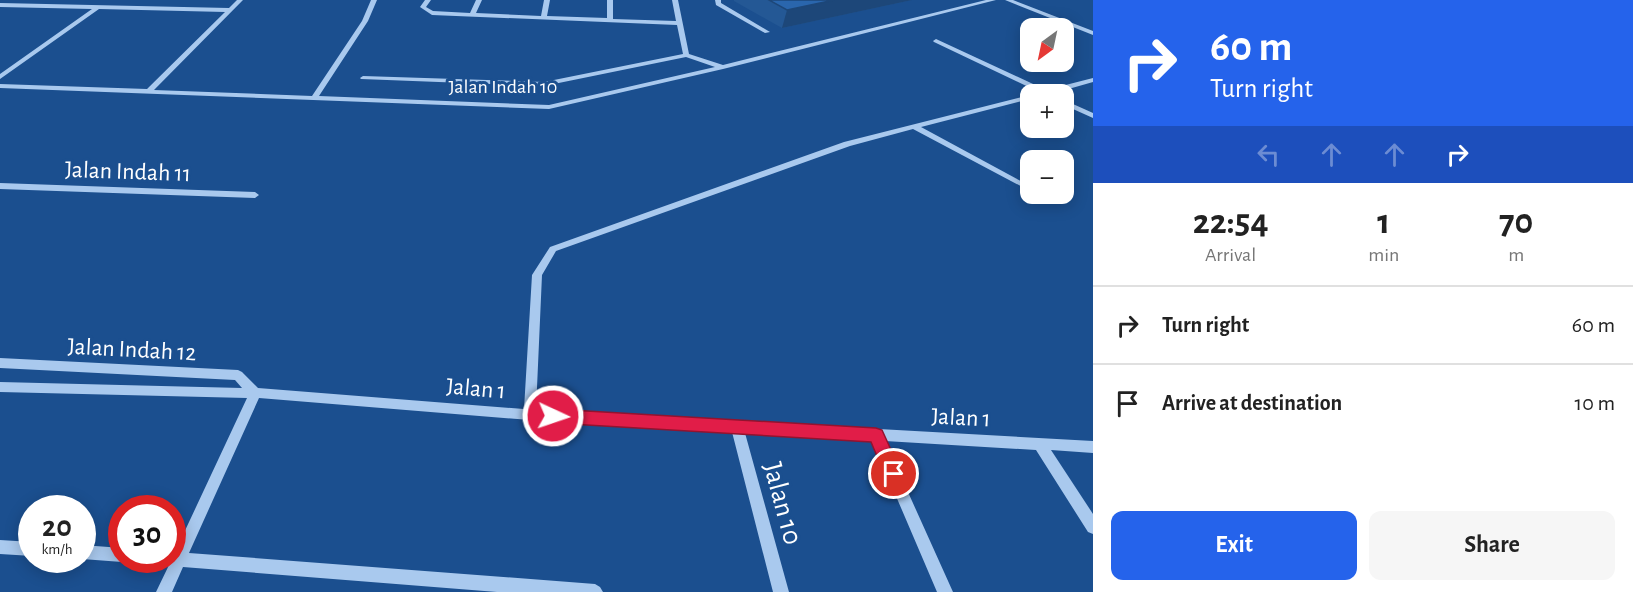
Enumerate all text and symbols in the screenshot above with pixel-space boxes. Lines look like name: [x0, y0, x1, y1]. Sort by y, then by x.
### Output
north arrow: [1020, 18, 1074, 72]
map controls: [1020, 18, 1074, 204]
icon: right: [1111, 24, 1189, 102]
text: 60 m: [1210, 26, 1292, 68]
text: Turn right: [1210, 75, 1313, 102]
street label: Jalan Indah 10: [449, 77, 557, 97]
button: +: [1020, 84, 1074, 138]
icon: left: [1252, 138, 1285, 171]
icon: ahead: [1315, 138, 1348, 171]
icon: ahead: [1378, 138, 1411, 171]
icon: right: [1441, 138, 1474, 171]
button: −: [1020, 150, 1074, 204]
street label: Jalan Indah 11: [64, 158, 191, 186]
text: 22:54: [1193, 204, 1269, 240]
text: 1: [1377, 204, 1390, 240]
text: 70: [1499, 204, 1533, 240]
text: Arrival: [1205, 245, 1256, 265]
text: min: [1368, 245, 1399, 265]
text: m: [1508, 245, 1524, 265]
icon: right: [1111, 309, 1144, 342]
text: Turn right: [1162, 314, 1249, 336]
text: 60 m: [1572, 314, 1615, 336]
street label: Jalan Indah 12: [67, 335, 197, 365]
street label: Jalan 1: [445, 374, 507, 404]
position arrow: [521, 384, 585, 448]
icon: arrive: [1111, 387, 1144, 420]
text: Arrive at destination: [1162, 392, 1342, 414]
text: 10 m: [1575, 392, 1615, 414]
street label: Jalan 1: [931, 404, 991, 432]
pin: [868, 448, 919, 499]
icon: arrive: [877, 457, 910, 490]
street label: Jalan 10: [758, 459, 806, 548]
speed limit sign: 30: [108, 495, 186, 573]
button: Exit: [1111, 511, 1357, 580]
button: Share: [1369, 511, 1615, 580]
text: 20: [42, 512, 72, 542]
text: km/h: [42, 542, 72, 557]

